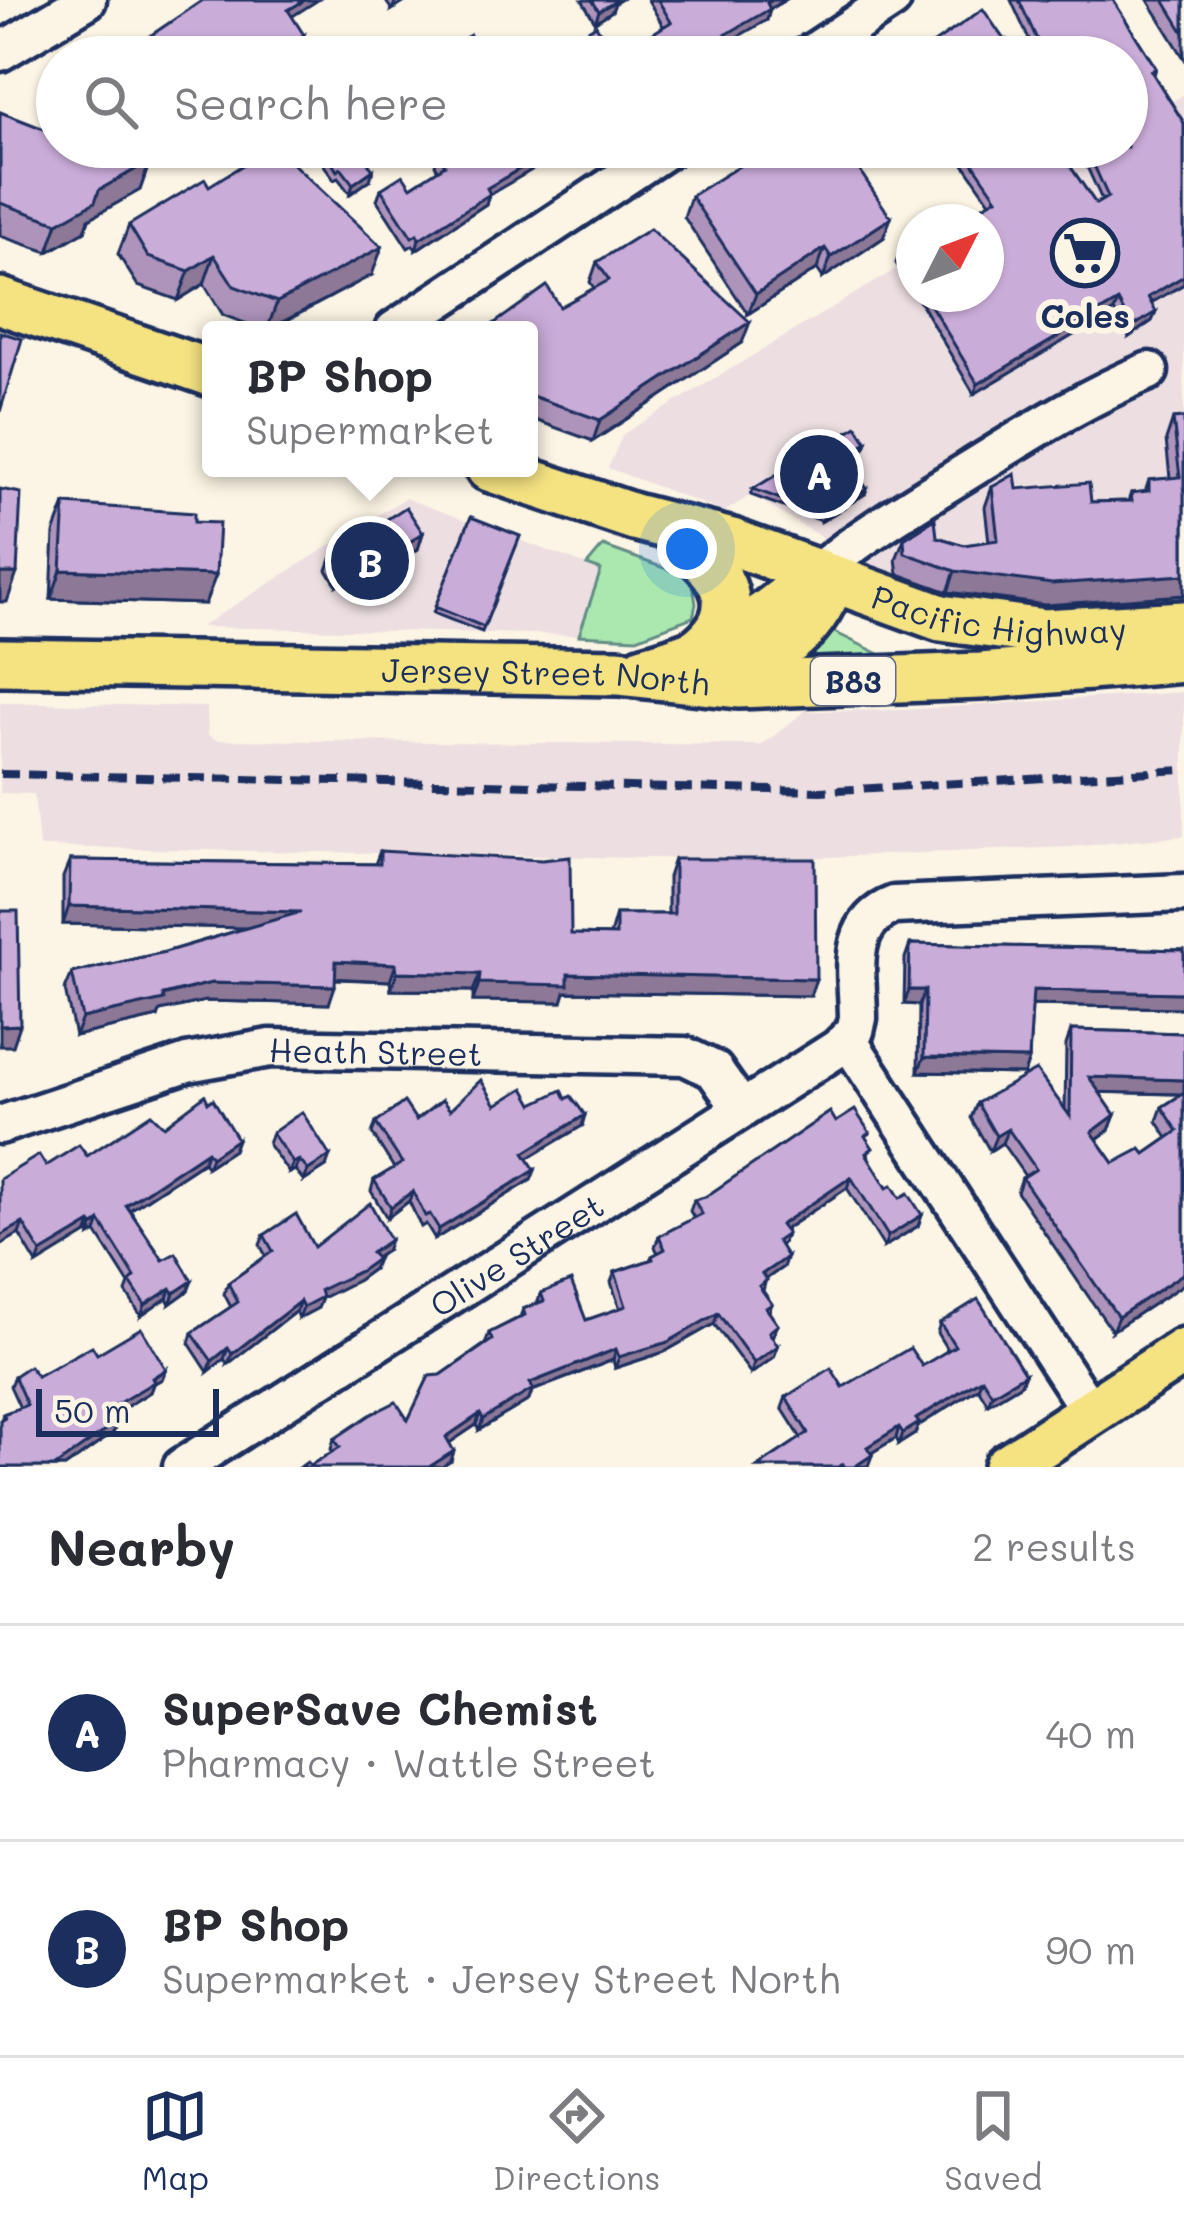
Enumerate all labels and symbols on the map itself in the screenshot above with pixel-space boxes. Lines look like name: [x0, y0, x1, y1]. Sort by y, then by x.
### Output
north arrow: [896, 204, 1004, 312]
supermarket icon: Coles: [1050, 218, 1120, 288]
place label: Coles: [1040, 293, 1130, 336]
pin: A: [780, 429, 858, 519]
pin: B: [331, 516, 409, 606]
your location: [657, 519, 717, 579]
street label: Pacific Highway: [866, 573, 1128, 653]
street label: Jersey Street North: [381, 647, 712, 703]
road number: B83: [811, 657, 895, 705]
street label: Heath Street: [269, 1026, 483, 1074]
street label: Olive Street: [421, 1182, 611, 1325]
scale bar: [36, 1383, 219, 1436]

